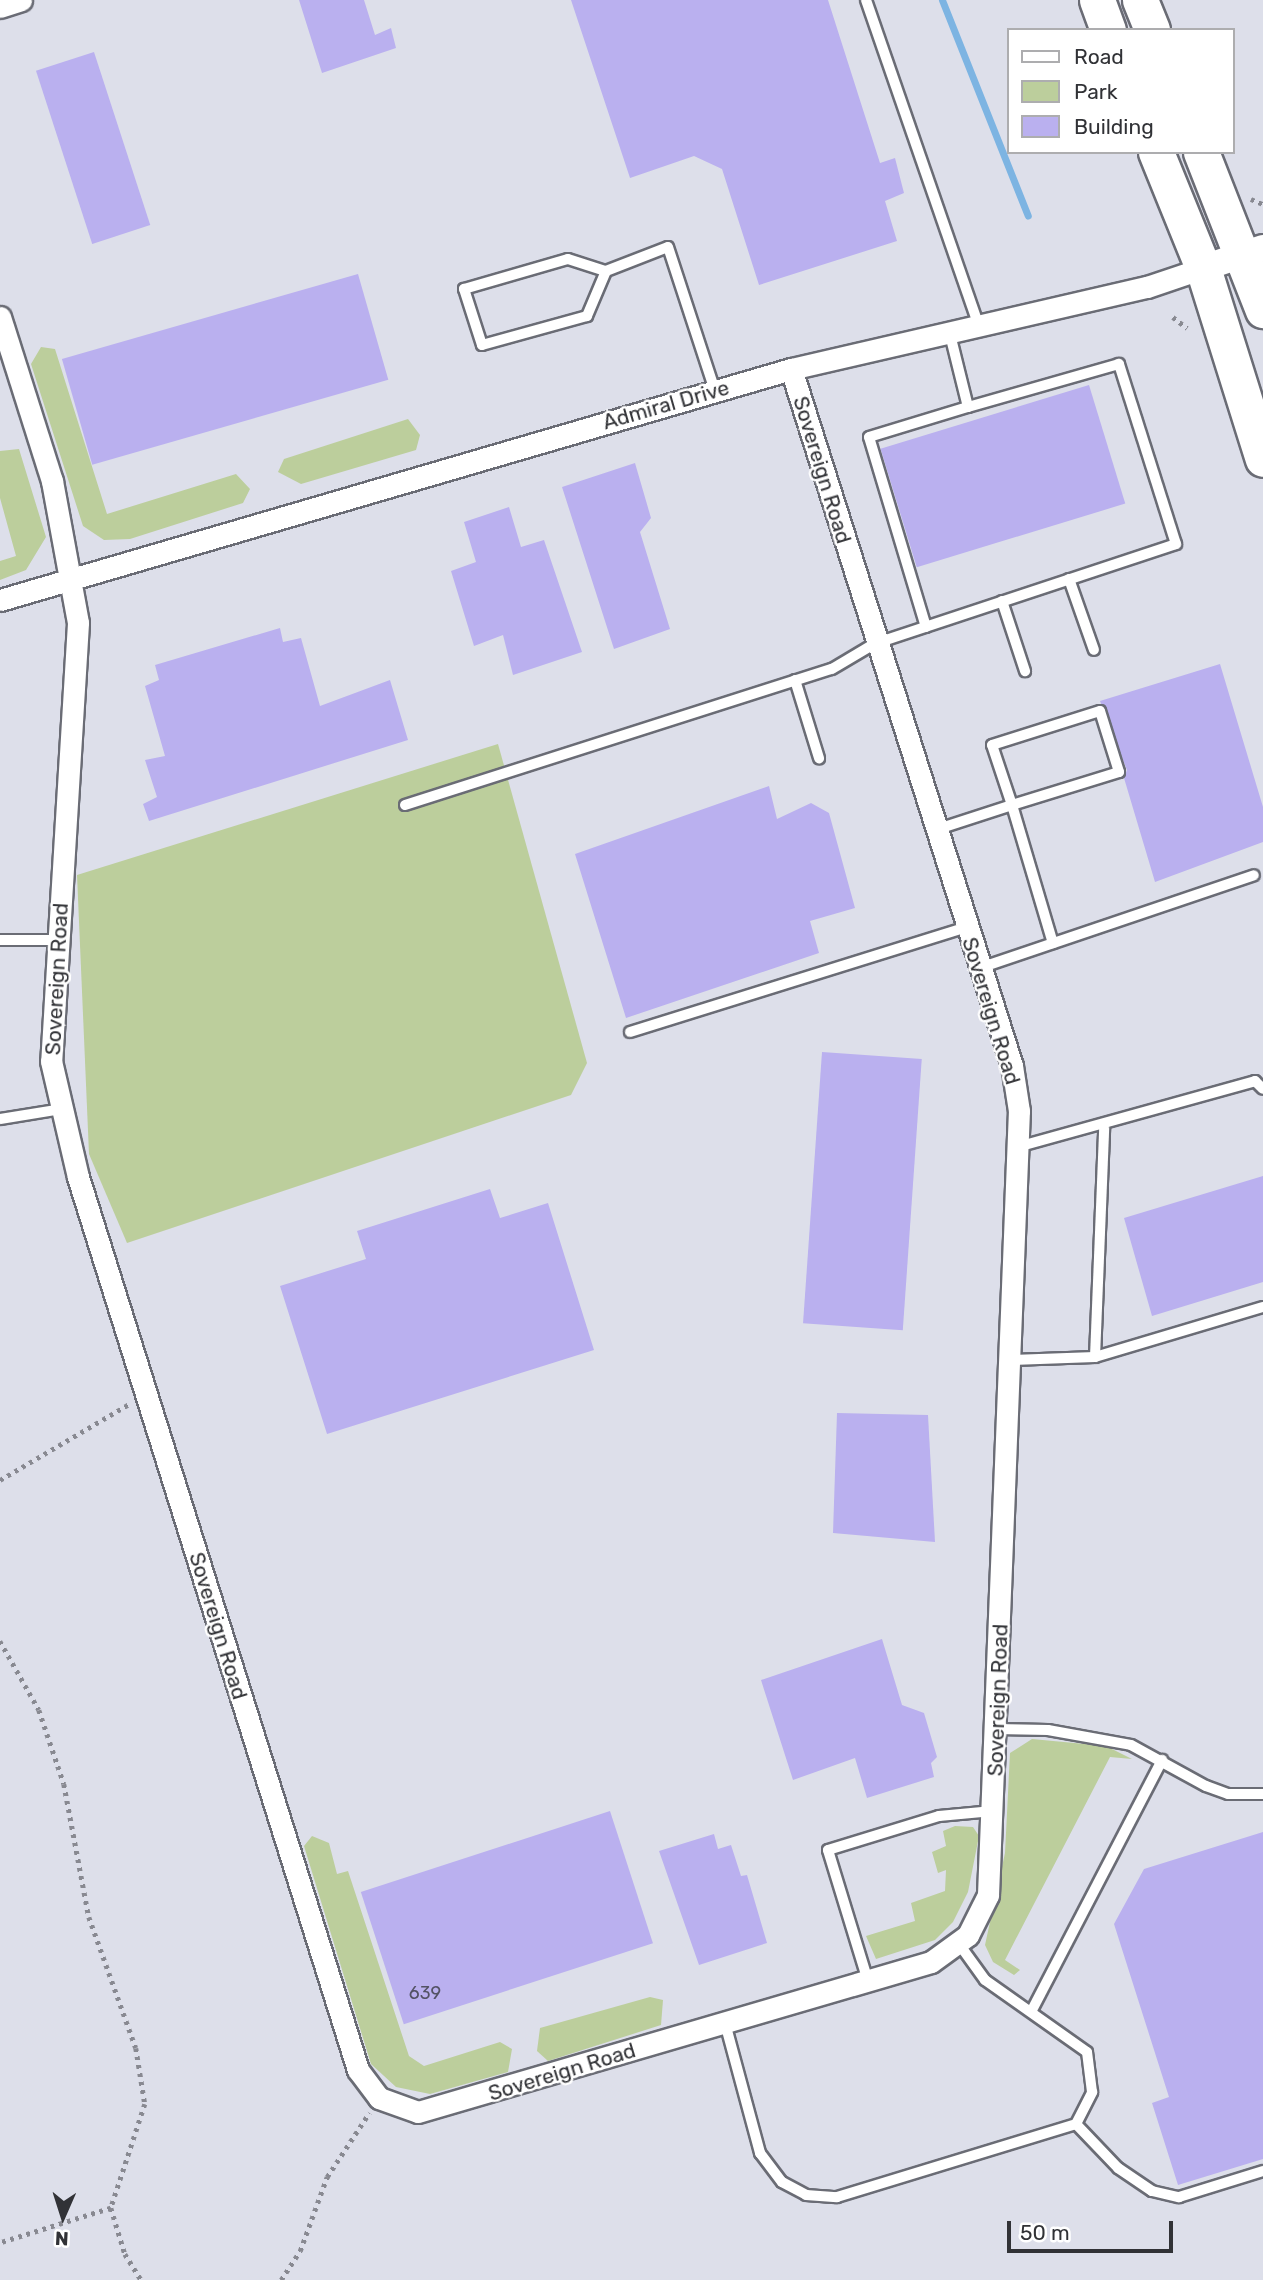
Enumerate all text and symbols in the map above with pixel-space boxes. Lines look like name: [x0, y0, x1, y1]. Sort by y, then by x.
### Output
legend: [1007, 28, 1235, 154]
text: Road: [1074, 44, 1124, 69]
text: Park: [1074, 79, 1118, 104]
text: Building: [1074, 114, 1154, 139]
street label: Admiral Drive: [600, 375, 732, 435]
street label: Sovereign Road: [788, 393, 856, 547]
street label: Sovereign Road: [40, 902, 74, 1056]
street label: Sovereign Road: [957, 934, 1025, 1088]
street label: Sovereign Road: [184, 1549, 252, 1703]
street label: Sovereign Road: [983, 1623, 1013, 1777]
house number: 639: [409, 1982, 441, 2004]
street label: Sovereign Road: [485, 2038, 639, 2106]
north arrow: [28, 2182, 98, 2252]
scale bar: [1011, 2206, 1177, 2250]
text: 50 m: [1020, 2220, 1070, 2245]
text: N: [54, 2227, 69, 2250]

